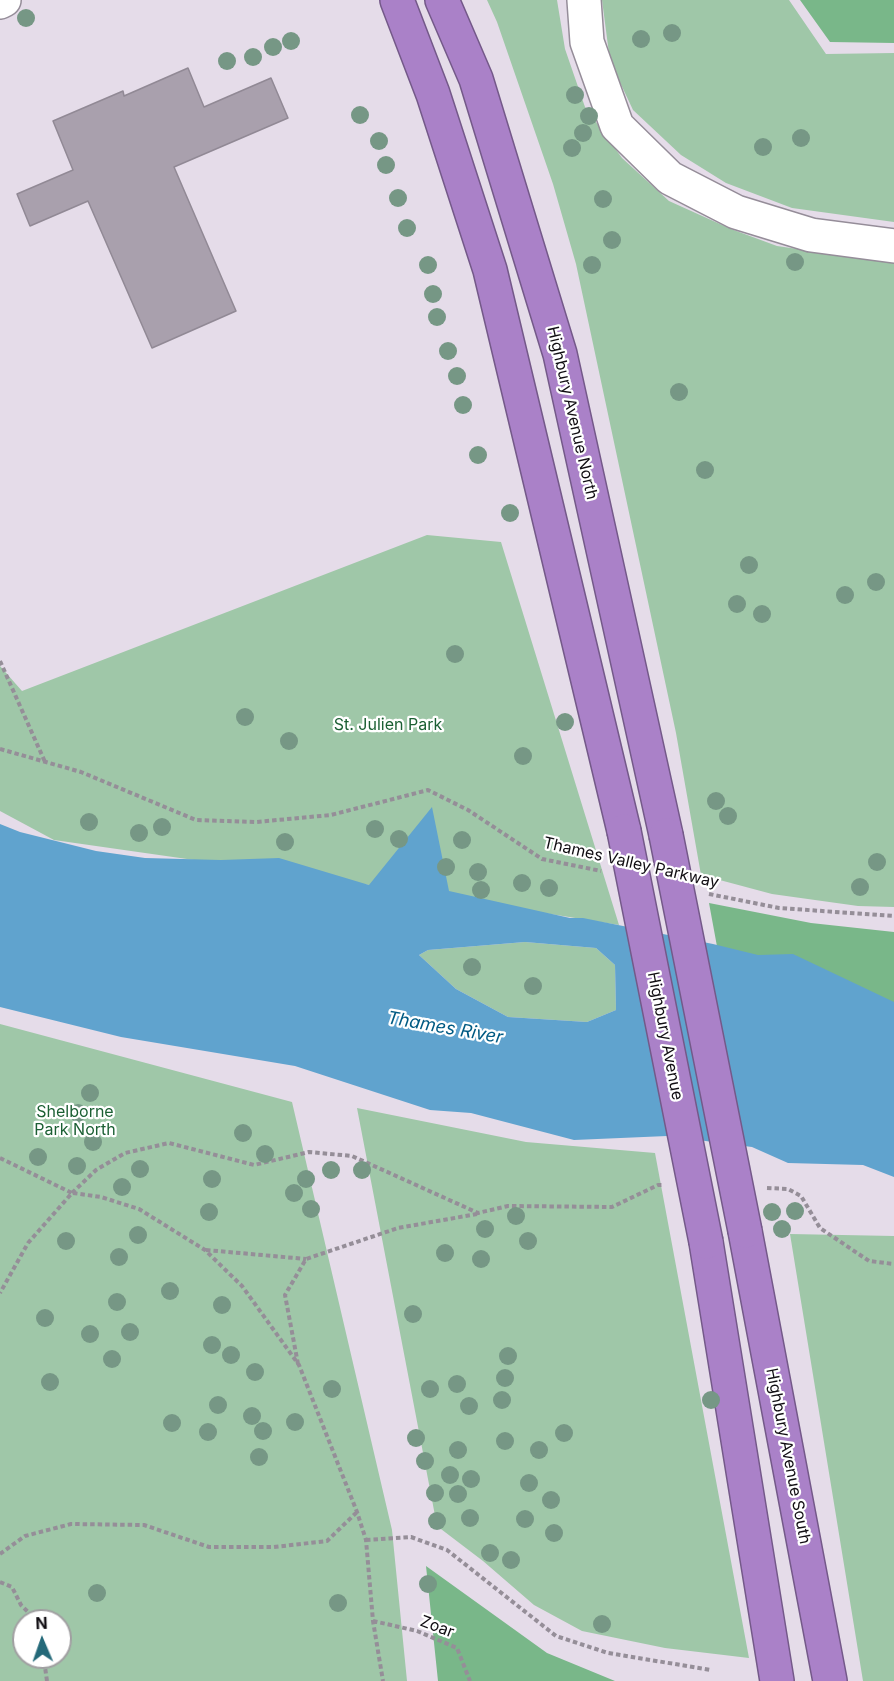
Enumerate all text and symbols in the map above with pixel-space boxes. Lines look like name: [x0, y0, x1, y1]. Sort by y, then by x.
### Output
street label: Highbury Avenue North: [543, 324, 601, 502]
park label: St. Julien Park: [334, 715, 442, 735]
street label: Thames Valley Parkway: [541, 833, 721, 893]
street label: Highbury Avenue: [643, 970, 687, 1102]
water label: Thames River: [386, 1007, 504, 1049]
park label: Shelborne Park North: [34, 1102, 116, 1140]
street label: Highbury Avenue South: [762, 1366, 814, 1546]
north arrow: [12, 1609, 72, 1669]
street label: Zoar: [417, 1612, 457, 1642]
text: N: [35, 1613, 48, 1633]

